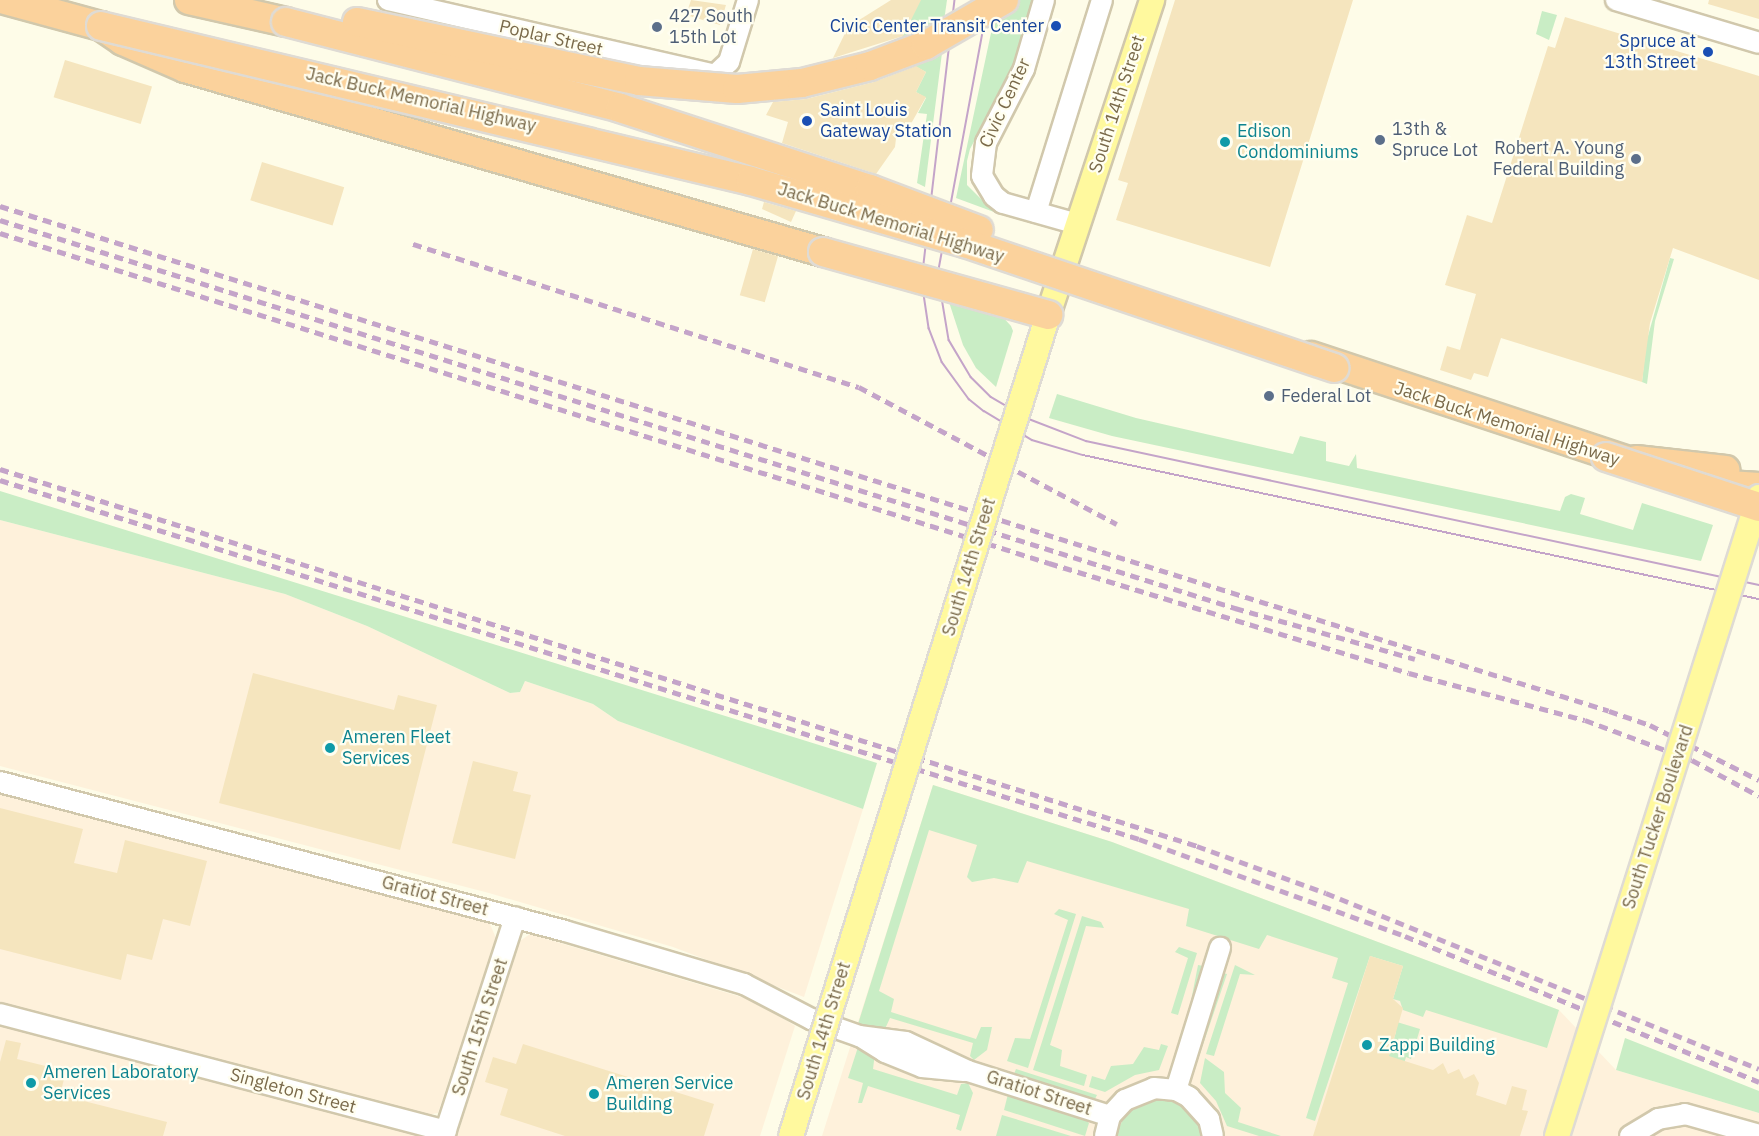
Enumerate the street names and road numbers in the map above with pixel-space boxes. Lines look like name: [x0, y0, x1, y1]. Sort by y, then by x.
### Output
street label: Poplar Street: [497, 16, 605, 60]
street label: South 14th Street: [1085, 33, 1149, 175]
street label: Civic Center: [975, 55, 1035, 151]
street label: Jack Buck Memorial Highway: [304, 63, 538, 137]
street label: Jack Buck Memorial Highway: [775, 178, 1007, 268]
street label: Jack Buck Memorial Highway: [1392, 377, 1622, 471]
street label: South 14th Street: [938, 495, 1000, 639]
street label: South Tucker Boulevard: [1618, 722, 1698, 912]
street label: Gratiot Street: [379, 871, 491, 921]
street label: South 15th Street: [448, 956, 512, 1098]
street label: South 14th Street: [793, 959, 855, 1103]
street label: Singleton Street: [228, 1064, 358, 1118]
street label: Gratiot Street: [984, 1066, 1094, 1120]

